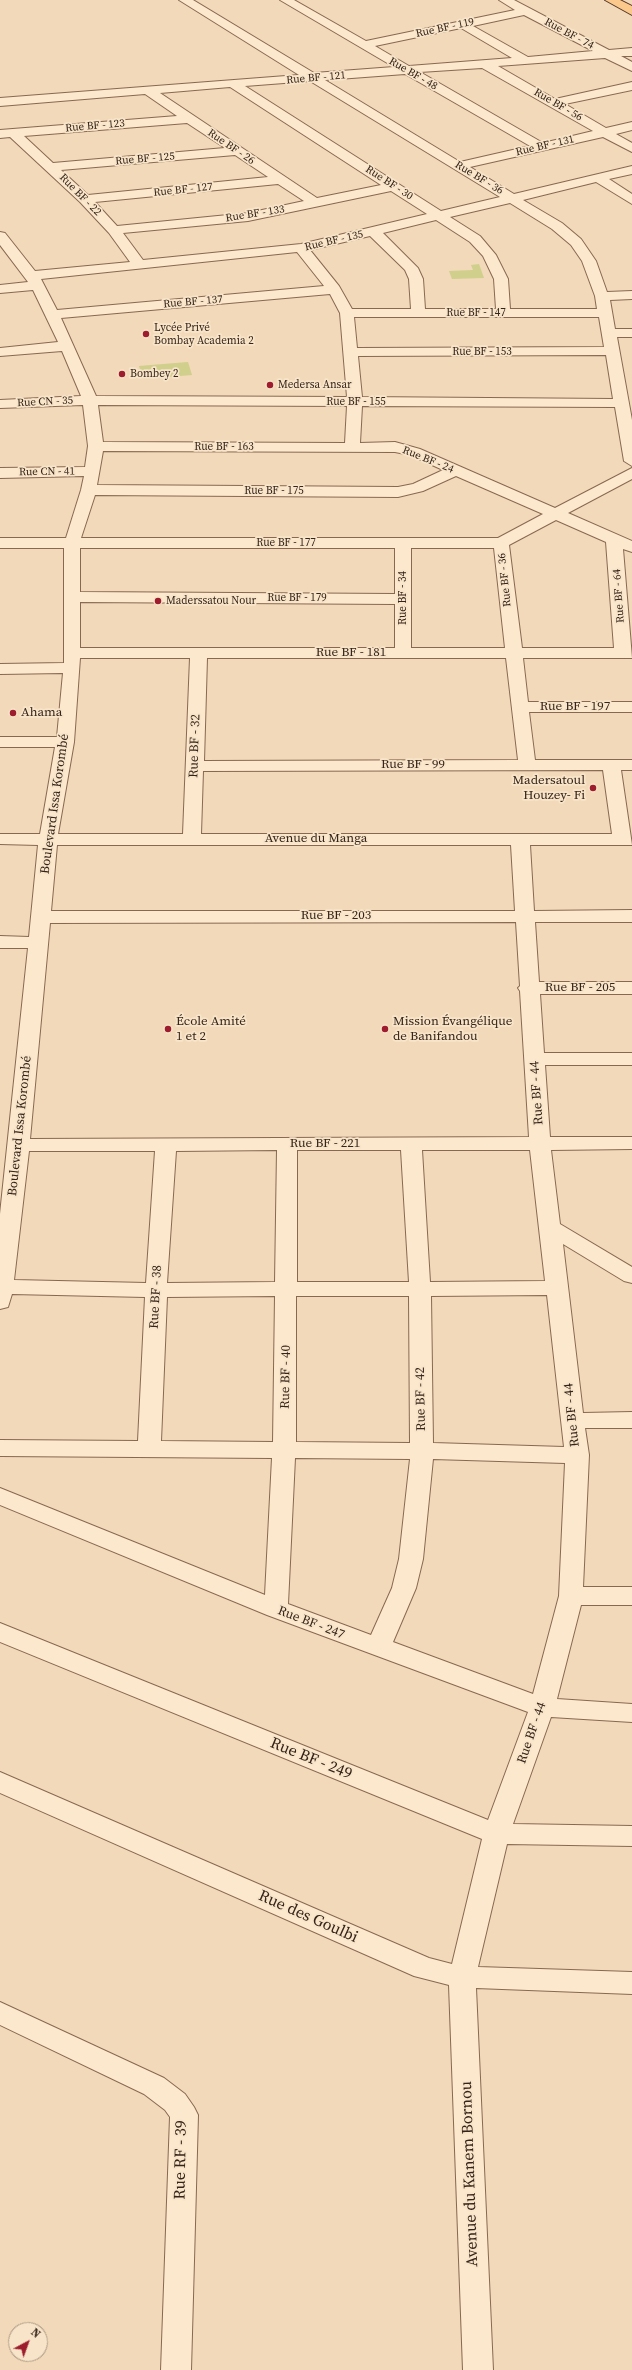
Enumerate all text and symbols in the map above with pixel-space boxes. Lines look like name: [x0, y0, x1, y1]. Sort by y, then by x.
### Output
street label: Rue BF - 119: [414, 15, 476, 41]
street label: Rue BF - 74: [542, 15, 596, 53]
street label: Rue BF - 48: [386, 55, 440, 93]
street label: Rue BF - 121: [286, 69, 346, 87]
street label: Rue BF - 56: [531, 86, 585, 124]
street label: Rue BF - 123: [65, 117, 125, 135]
street label: Rue BF - 26: [205, 126, 257, 168]
street label: Rue BF - 131: [514, 133, 576, 159]
street label: Rue BF - 125: [115, 150, 175, 168]
street label: Rue BF - 36: [452, 158, 506, 198]
street label: Rue BF - 30: [363, 163, 415, 203]
street label: Rue BF - 22: [56, 171, 104, 219]
street label: Rue BF - 127: [153, 180, 213, 200]
street label: Rue BF - 133: [225, 203, 285, 225]
street label: Rue BF - 135: [303, 228, 365, 254]
street label: Rue BF - 137: [163, 293, 223, 311]
street label: Rue BF - 147: [446, 306, 506, 320]
place label: Lycée Privé Bombay Academia 2: [154, 321, 254, 347]
marker: Lycée Privé Bombay Academia 2: [141, 329, 151, 339]
street label: Rue BF - 153: [452, 345, 512, 359]
place label: Bombey 2: [130, 367, 178, 381]
marker: Bombey 2: [117, 369, 127, 379]
place label: Medersa Ansar: [278, 378, 352, 392]
marker: Medersa Ansar: [265, 380, 275, 390]
street label: Rue CN - 35: [17, 394, 73, 410]
street label: Rue BF - 155: [326, 395, 386, 409]
street label: Rue BF - 163: [194, 440, 254, 454]
street label: Rue BF - 24: [400, 444, 456, 476]
street label: Rue CN - 41: [19, 465, 75, 479]
street label: Rue BF - 175: [244, 484, 304, 498]
street label: Rue BF - 177: [256, 536, 316, 550]
street label: Rue BF - 36: [496, 552, 514, 608]
street label: Rue BF - 64: [611, 569, 627, 623]
street label: Rue BF - 34: [396, 571, 410, 625]
street label: Rue BF - 179: [267, 591, 327, 605]
place label: Maderssatou Nour: [166, 594, 256, 608]
marker: Maderssatou Nour: [153, 596, 163, 606]
street label: Rue BF - 181: [316, 645, 386, 661]
street label: Rue BF - 197: [540, 699, 610, 715]
place label: Ahama: [21, 705, 62, 721]
marker: Ahama: [8, 708, 18, 718]
street label: Rue BF - 32: [186, 714, 204, 778]
street label: Boulevard Issa Korombé: [37, 733, 73, 875]
street label: Rue BF - 99: [381, 757, 445, 773]
place label: Madersatoul Houzey- Fi: [513, 773, 585, 804]
marker: Madersatoul Houzey- Fi: [588, 783, 598, 793]
street label: Avenue du Manga: [265, 831, 367, 847]
street label: Rue BF - 203: [301, 908, 371, 924]
street label: Rue BF - 205: [545, 980, 615, 996]
place label: École Amité 1 et 2: [176, 1014, 246, 1045]
place label: Mission Évangélique de Banifandou: [393, 1014, 512, 1045]
marker: École Amité 1 et 2: [163, 1024, 173, 1034]
marker: Mission Évangélique de Banifandou: [380, 1024, 390, 1034]
street label: Boulevard Issa Korombé: [5, 1055, 35, 1197]
street label: Rue BF - 44: [527, 1061, 547, 1125]
street label: Rue BF - 221: [290, 1136, 360, 1152]
street label: Rue BF - 38: [147, 1265, 165, 1329]
street label: Rue BF - 40: [278, 1345, 294, 1409]
street label: Rue BF - 42: [413, 1367, 429, 1431]
street label: Rue BF - 44: [561, 1382, 583, 1448]
street label: Rue BF - 247: [275, 1603, 347, 1643]
street label: Rue BF - 44: [514, 1700, 550, 1766]
street label: Rue BF - 249: [267, 1734, 355, 1784]
street label: Rue des Goulbi: [255, 1887, 361, 1947]
street label: Avenue du Kanem Bornou: [457, 2081, 483, 2267]
street label: Rue RF - 39: [171, 2120, 191, 2200]
north arrow: [8, 2322, 48, 2362]
text: N: [28, 2325, 43, 2342]

